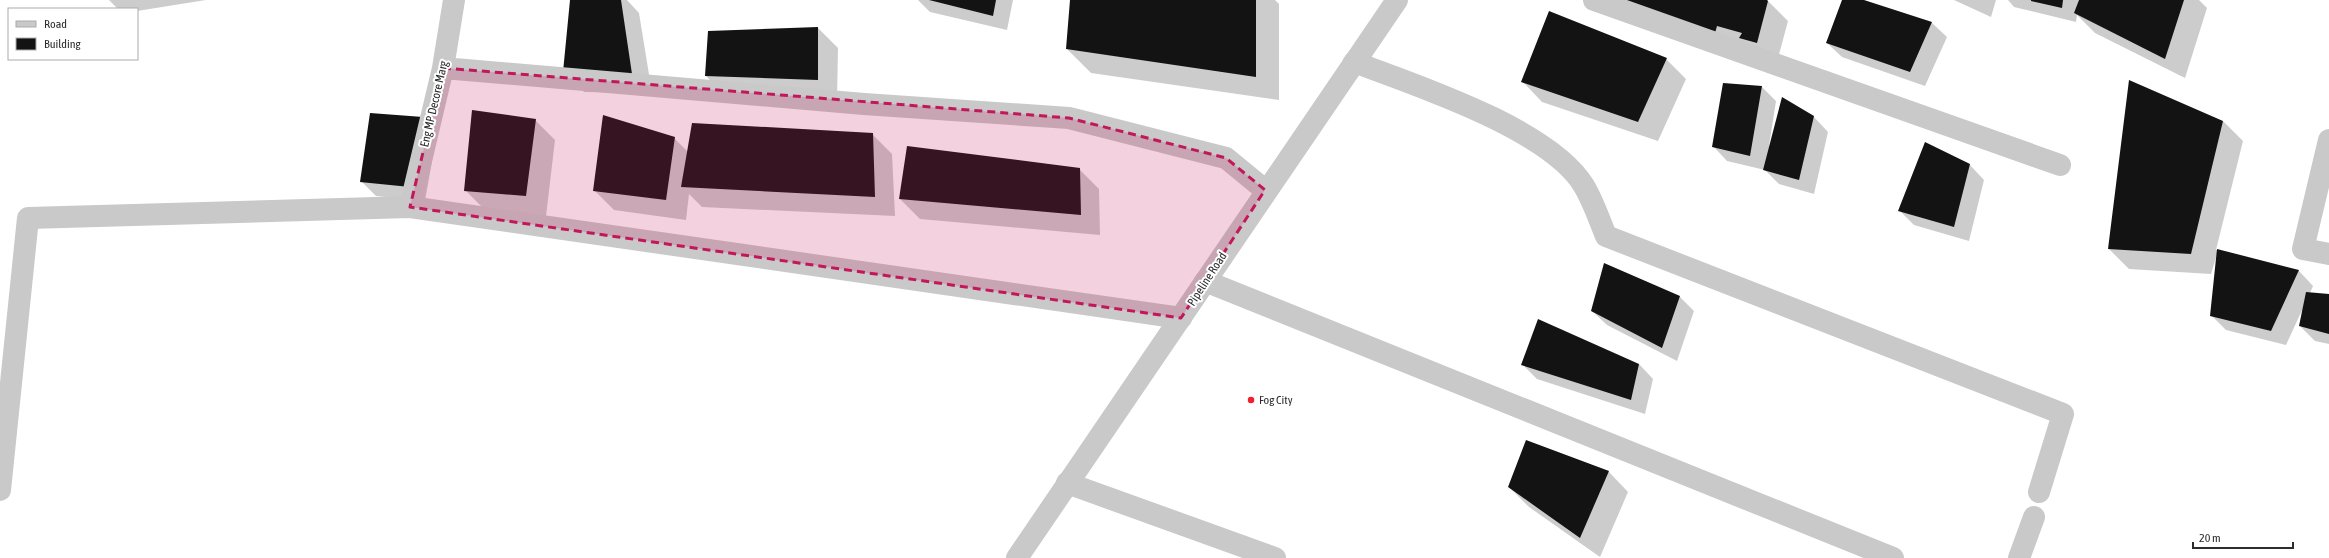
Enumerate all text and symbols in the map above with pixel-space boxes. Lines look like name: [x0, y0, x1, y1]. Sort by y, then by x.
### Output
legend: [8, 8, 138, 60]
text: Road: [44, 17, 67, 31]
text: Building: [44, 37, 82, 51]
street label: Eng MP Decore Marg: [417, 59, 451, 148]
street label: Pipeline Road: [1184, 249, 1230, 309]
place label: Fog City: [1259, 393, 1293, 407]
marker: Fog City: [1246, 395, 1256, 405]
scale bar: [2193, 524, 2293, 550]
text: 20 m: [2199, 531, 2221, 545]

